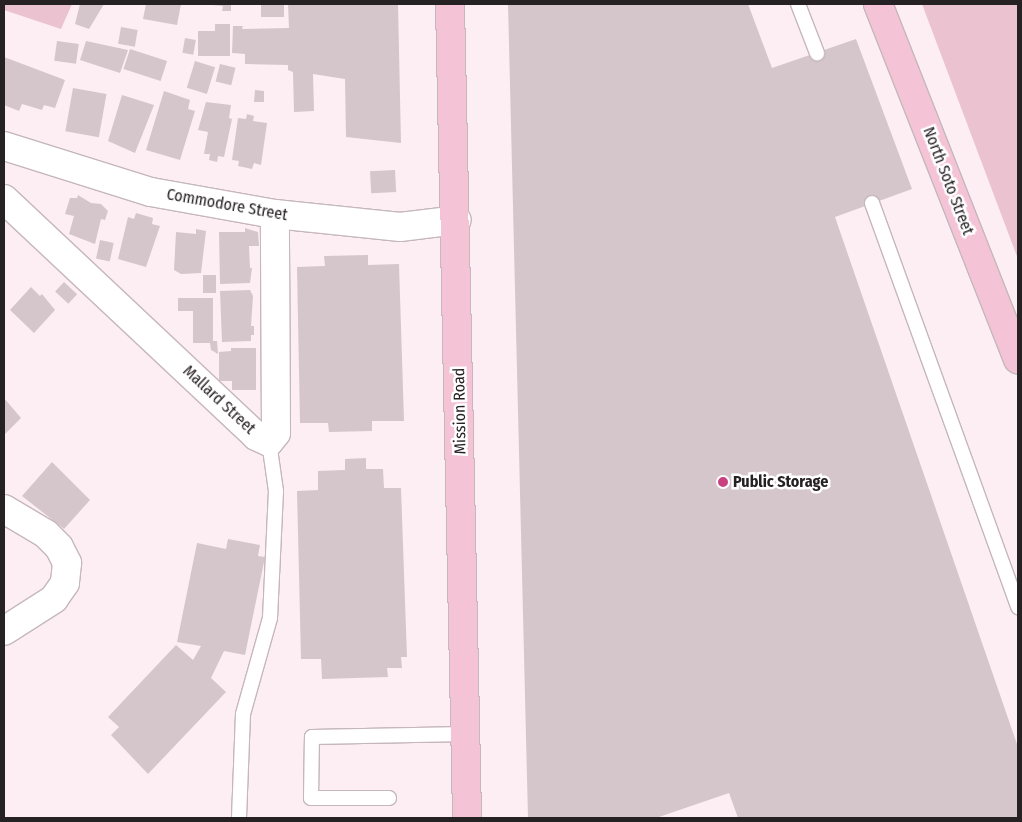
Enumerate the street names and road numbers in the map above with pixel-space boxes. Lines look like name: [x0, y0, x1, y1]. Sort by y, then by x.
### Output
street label: North Soto Street: [919, 124, 977, 238]
street label: Commodore Street: [165, 185, 289, 225]
street label: Mallard Street: [179, 362, 259, 438]
street label: Mission Road: [450, 367, 470, 455]

